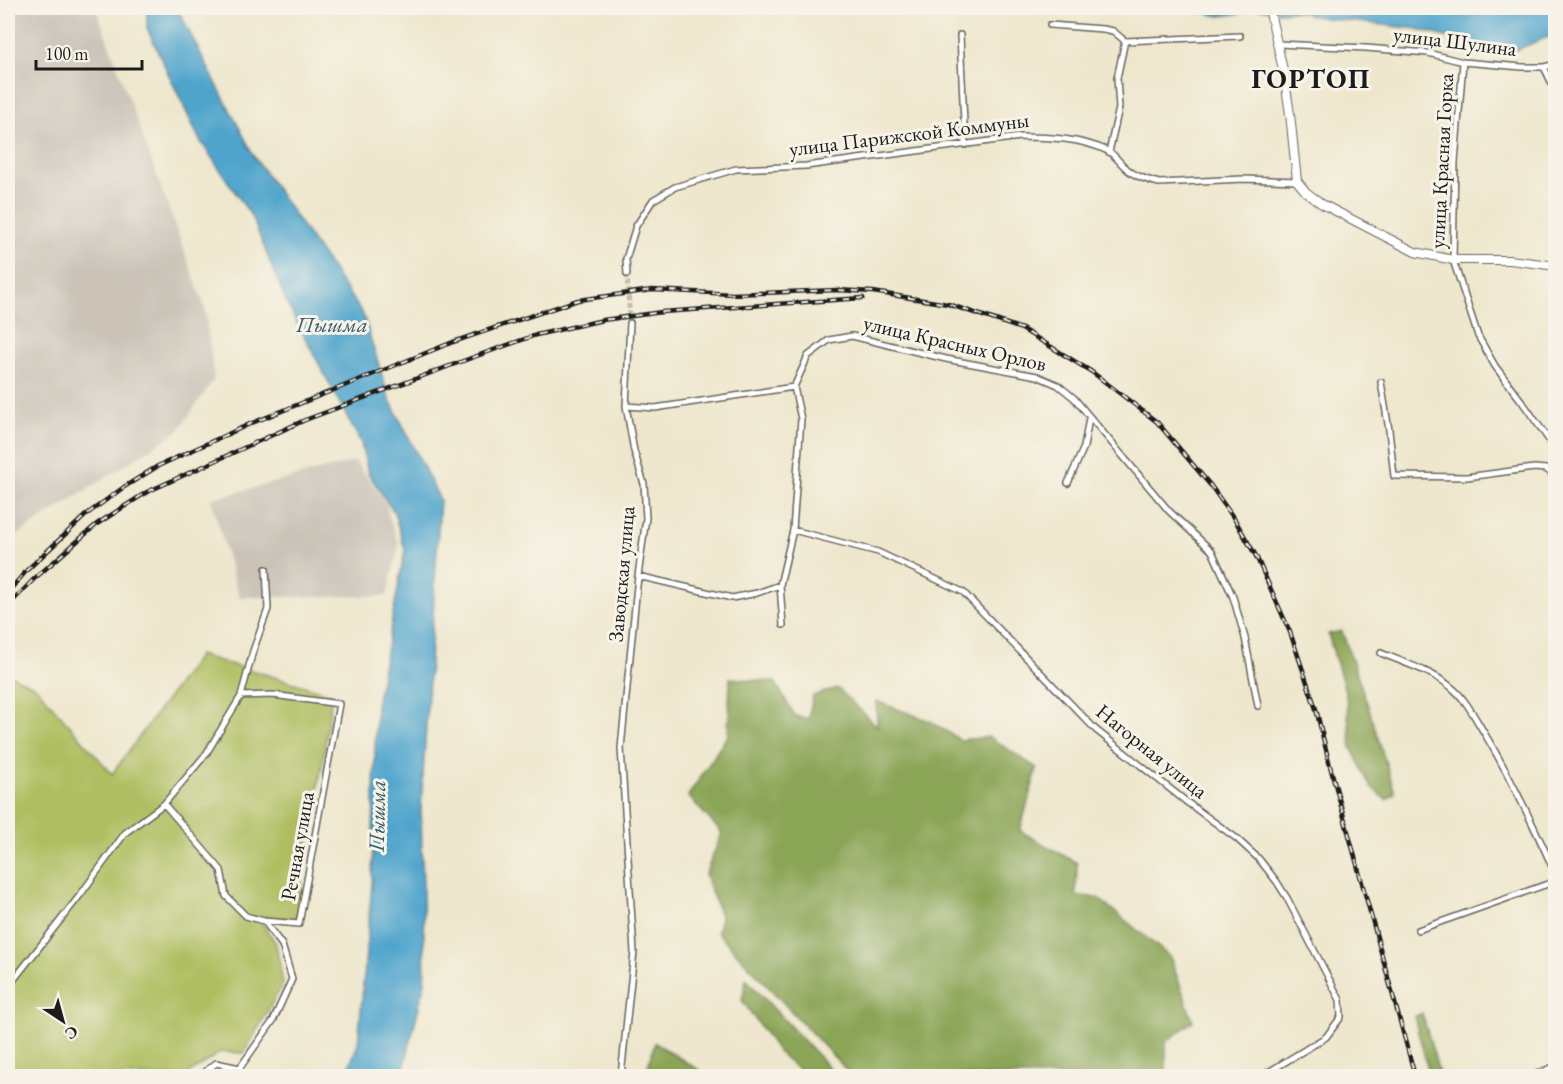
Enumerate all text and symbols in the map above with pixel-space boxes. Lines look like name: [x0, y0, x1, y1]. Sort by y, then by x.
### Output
street label: улица Шулина: [1392, 20, 1519, 62]
scale bar: [36, 33, 142, 71]
text: 100 m: [45, 42, 89, 65]
district label: ГОРТОП: [1251, 61, 1371, 96]
street label: улица Красная Горка: [1423, 72, 1459, 249]
street label: улица Парижской Коммуны: [787, 106, 1031, 162]
street label: улица Красных Орлов: [861, 309, 1049, 377]
water label: Пышма: [295, 310, 368, 339]
street label: Заводская улица: [602, 504, 640, 643]
street label: Нагорная улица: [1091, 698, 1214, 805]
water label: Пышма: [362, 780, 392, 853]
street label: Речная улица: [274, 789, 320, 903]
north arrow: [33, 991, 93, 1051]
text: С: [61, 1021, 82, 1045]

